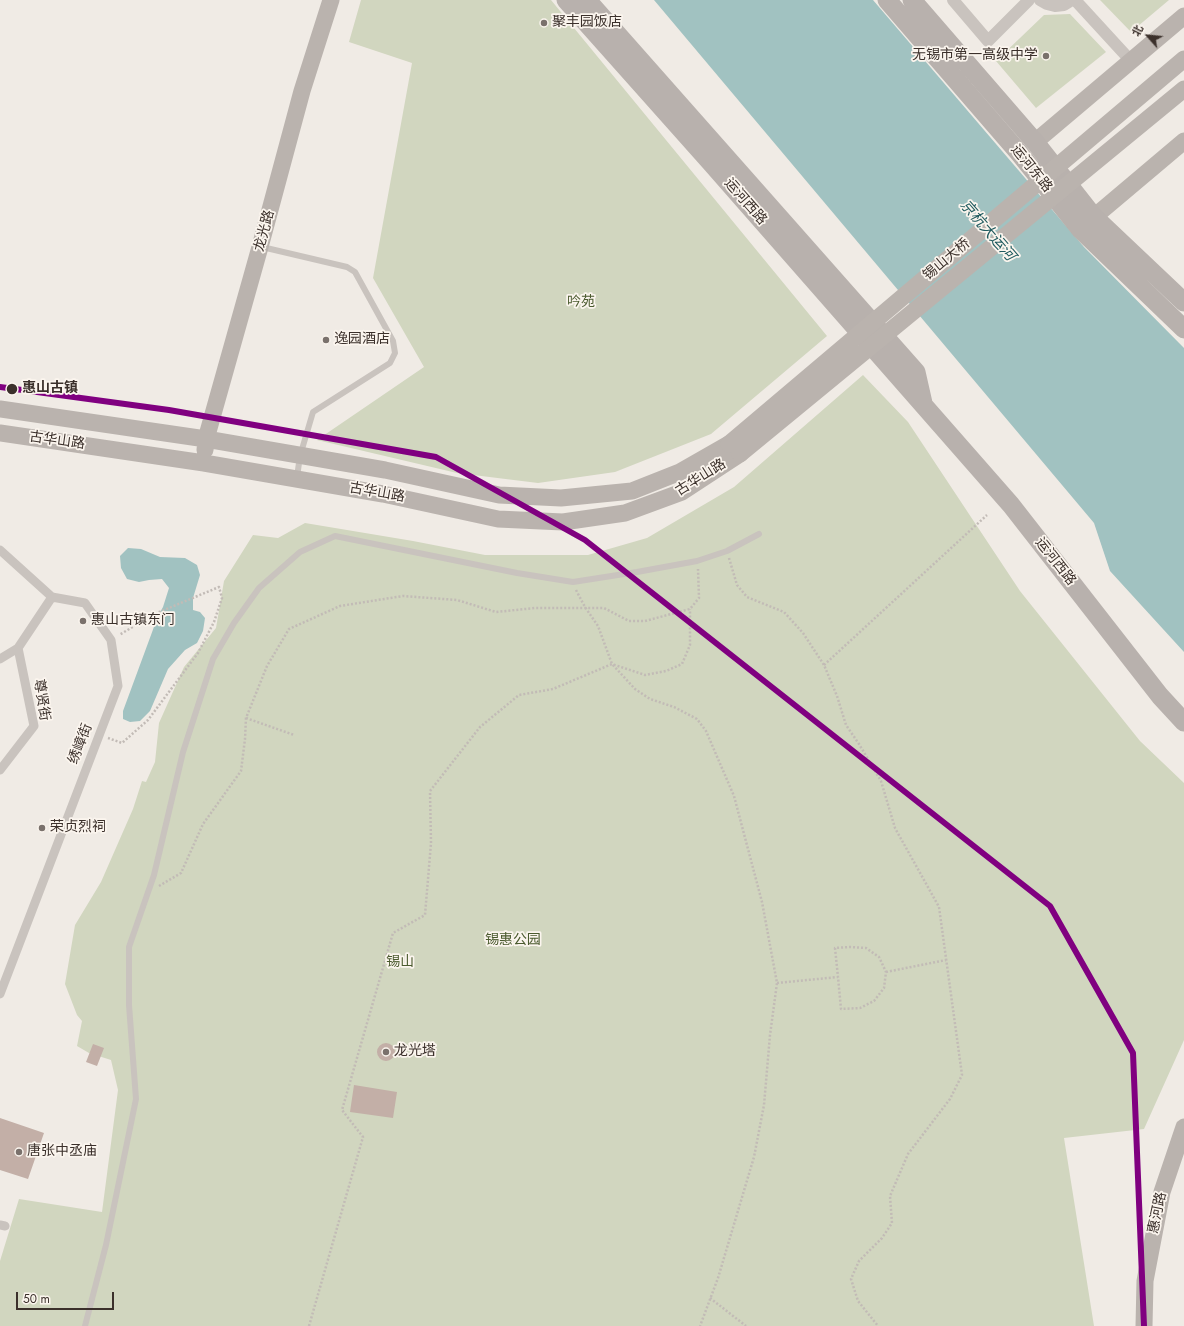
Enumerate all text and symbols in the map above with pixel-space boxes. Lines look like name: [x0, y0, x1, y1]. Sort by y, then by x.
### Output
place label: 聚丰园饭店: [552, 15, 622, 31]
north arrow: [1128, 16, 1168, 56]
marker: 聚丰园饭店: [539, 18, 549, 28]
text: 北: [1128, 22, 1147, 39]
place label: 无锡市第一高级中学: [912, 48, 1038, 64]
marker: 无锡市第一高级中学: [1041, 51, 1051, 61]
street label: 运河东路: [1007, 142, 1055, 196]
street label: 运河西路: [720, 175, 770, 229]
water label: 京杭大运河: [956, 197, 1018, 265]
street label: 龙光路: [251, 209, 279, 253]
street label: 锡山大桥: [920, 236, 974, 284]
park label: 吟苑: [567, 295, 595, 311]
place label: 逸园酒店: [334, 332, 390, 348]
marker: 逸园酒店: [321, 335, 331, 345]
place label: 惠山古镇: [22, 381, 78, 397]
marker: 惠山古镇: [5, 382, 19, 396]
street label: 古华山路: [28, 429, 86, 453]
street label: 古华山路: [673, 456, 729, 500]
street label: 古华山路: [348, 480, 406, 506]
street label: 运河西路: [1031, 535, 1079, 589]
place label: 惠山古镇东门: [91, 613, 175, 629]
marker: 惠山古镇东门: [78, 616, 88, 626]
street label: 尊贤街: [29, 678, 53, 722]
street label: 绣嶂街: [66, 721, 96, 767]
place label: 荣贞烈祠: [50, 820, 106, 836]
marker: 荣贞烈祠: [37, 823, 47, 833]
park label: 锡惠公园: [485, 933, 541, 949]
park label: 锡山: [386, 955, 414, 971]
place label: 龙光塔: [394, 1044, 436, 1060]
marker: 龙光塔: [381, 1047, 391, 1057]
place label: 唐张中丞庙: [27, 1144, 97, 1160]
marker: 唐张中丞庙: [14, 1147, 24, 1157]
street label: 惠河路: [1145, 1191, 1171, 1235]
scale bar: [18, 1284, 116, 1310]
text: 50 m: [23, 1290, 50, 1308]

